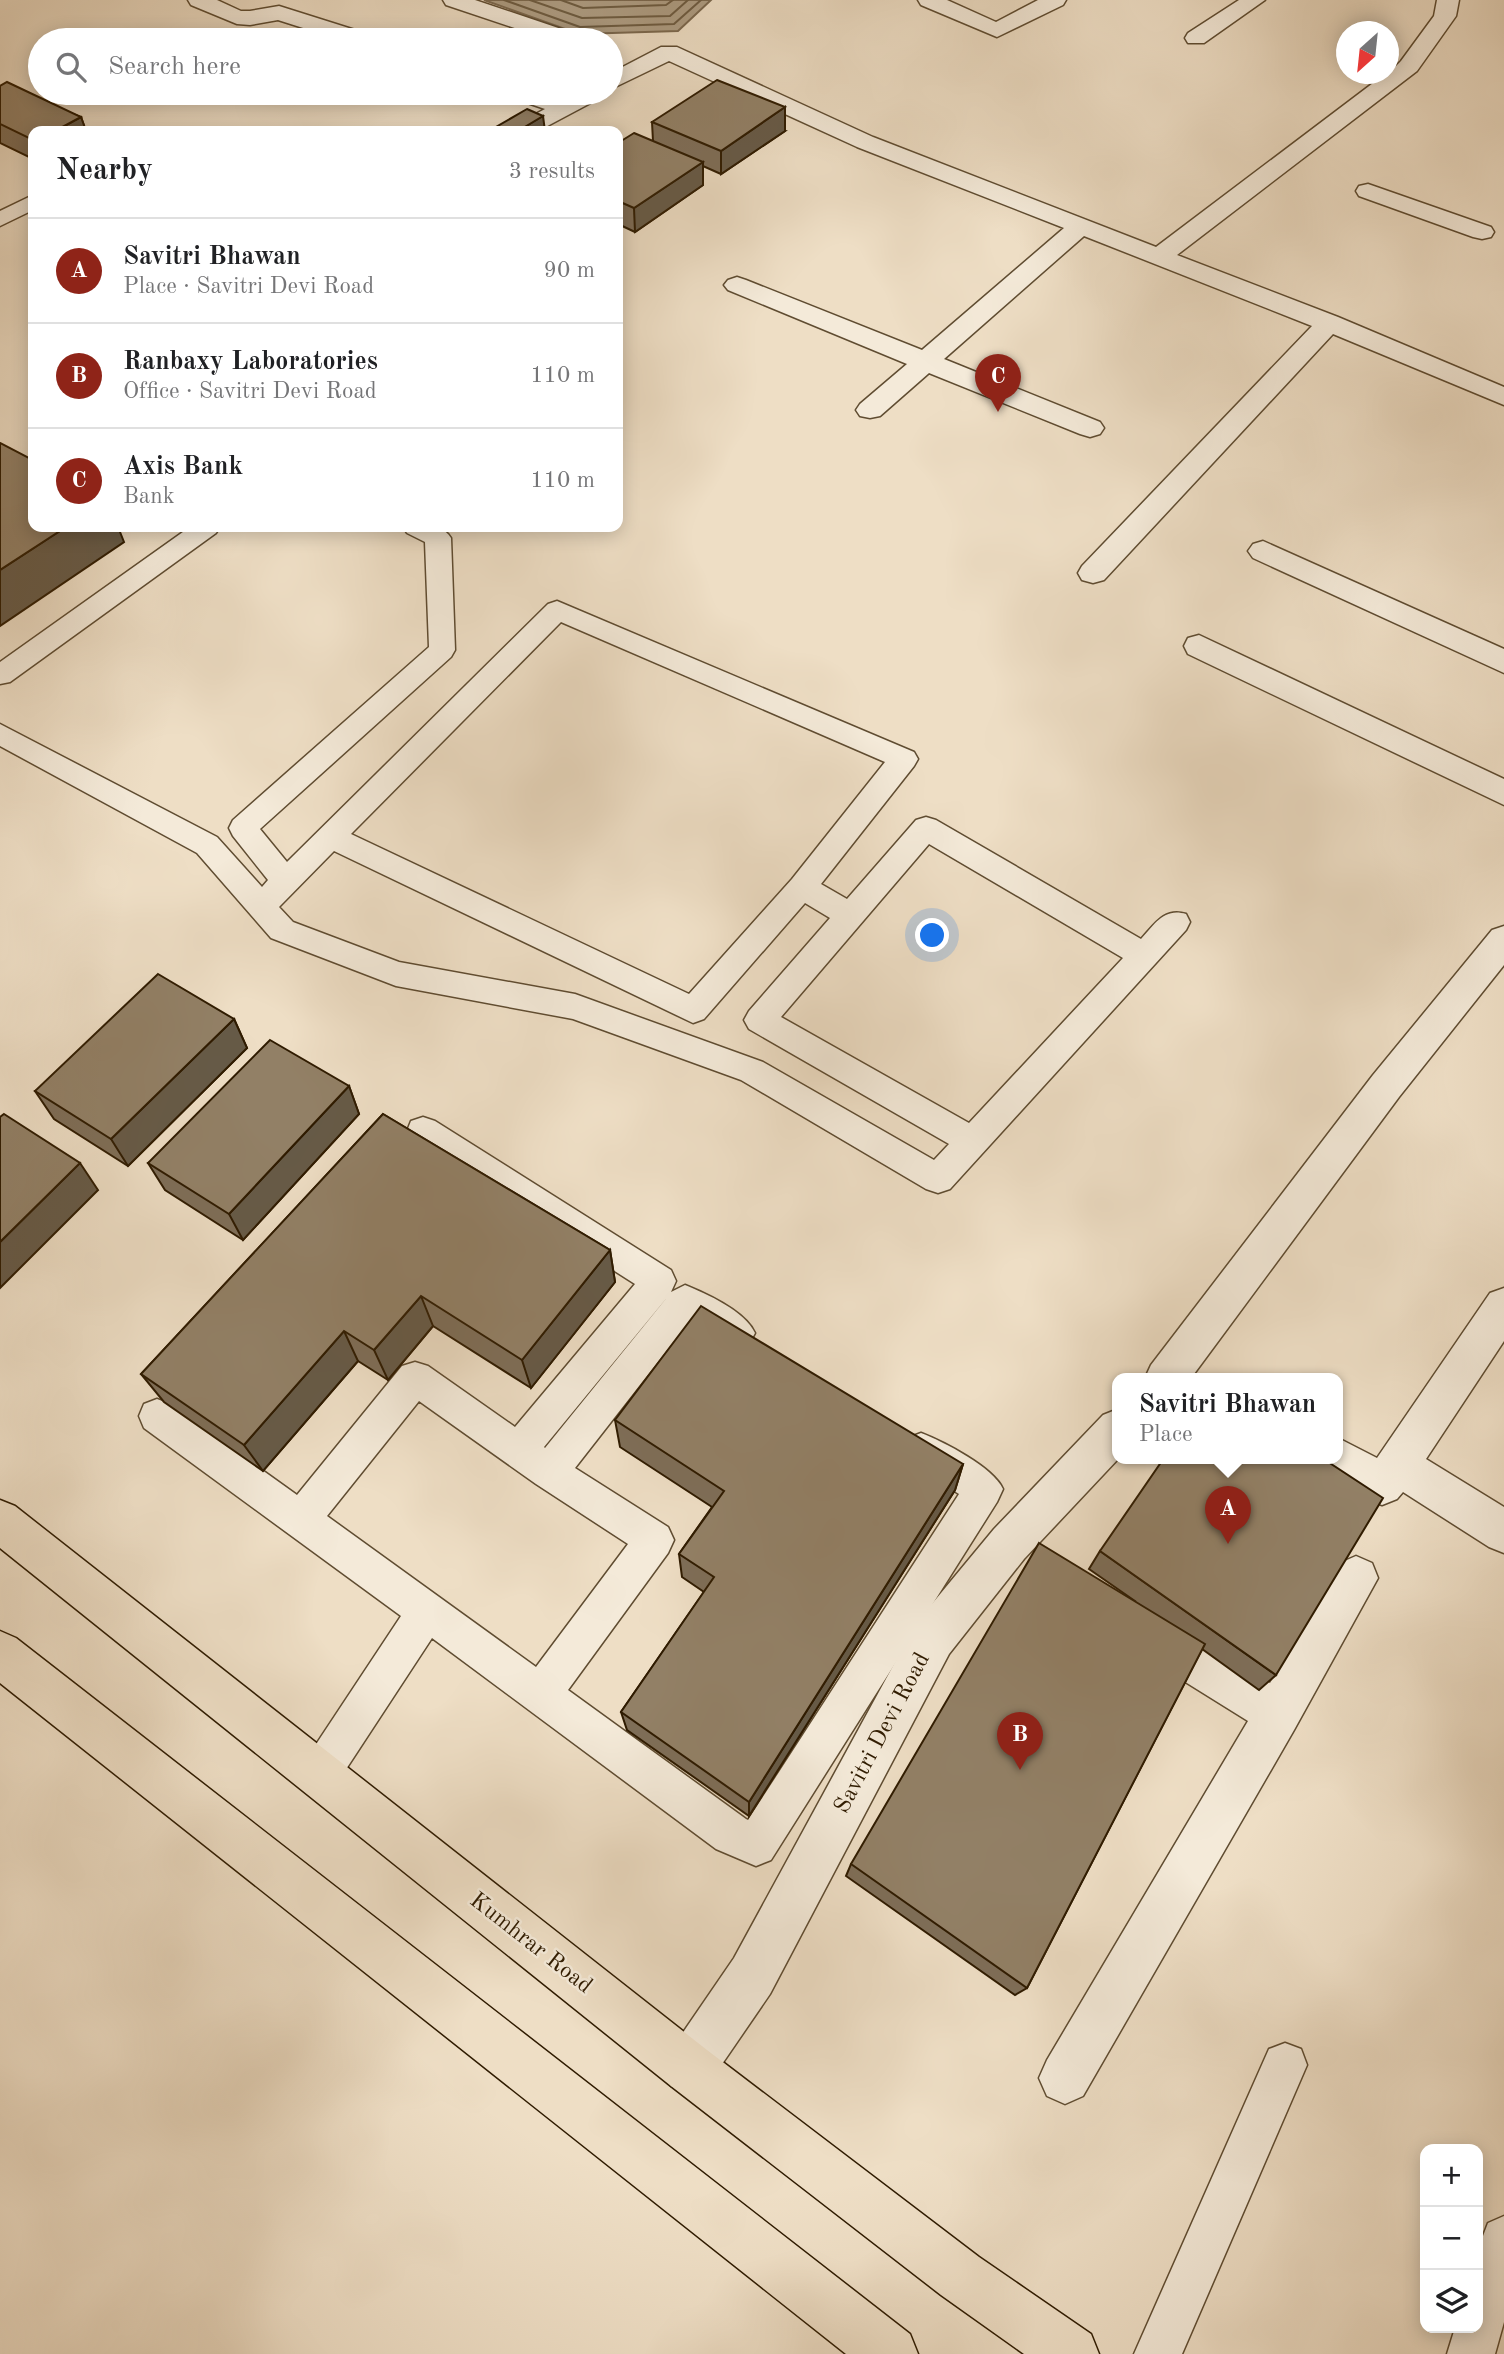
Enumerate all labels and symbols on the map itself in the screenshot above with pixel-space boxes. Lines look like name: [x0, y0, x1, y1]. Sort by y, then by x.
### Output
north arrow: [1336, 21, 1399, 84]
pin: C: [975, 354, 1021, 412]
your location: [915, 918, 949, 952]
pin: A: [1205, 1486, 1251, 1544]
street label: Savitri Devi Road: [830, 1649, 934, 1817]
pin: B: [997, 1712, 1043, 1770]
street label: Kumhrar Road: [465, 1888, 597, 1998]

